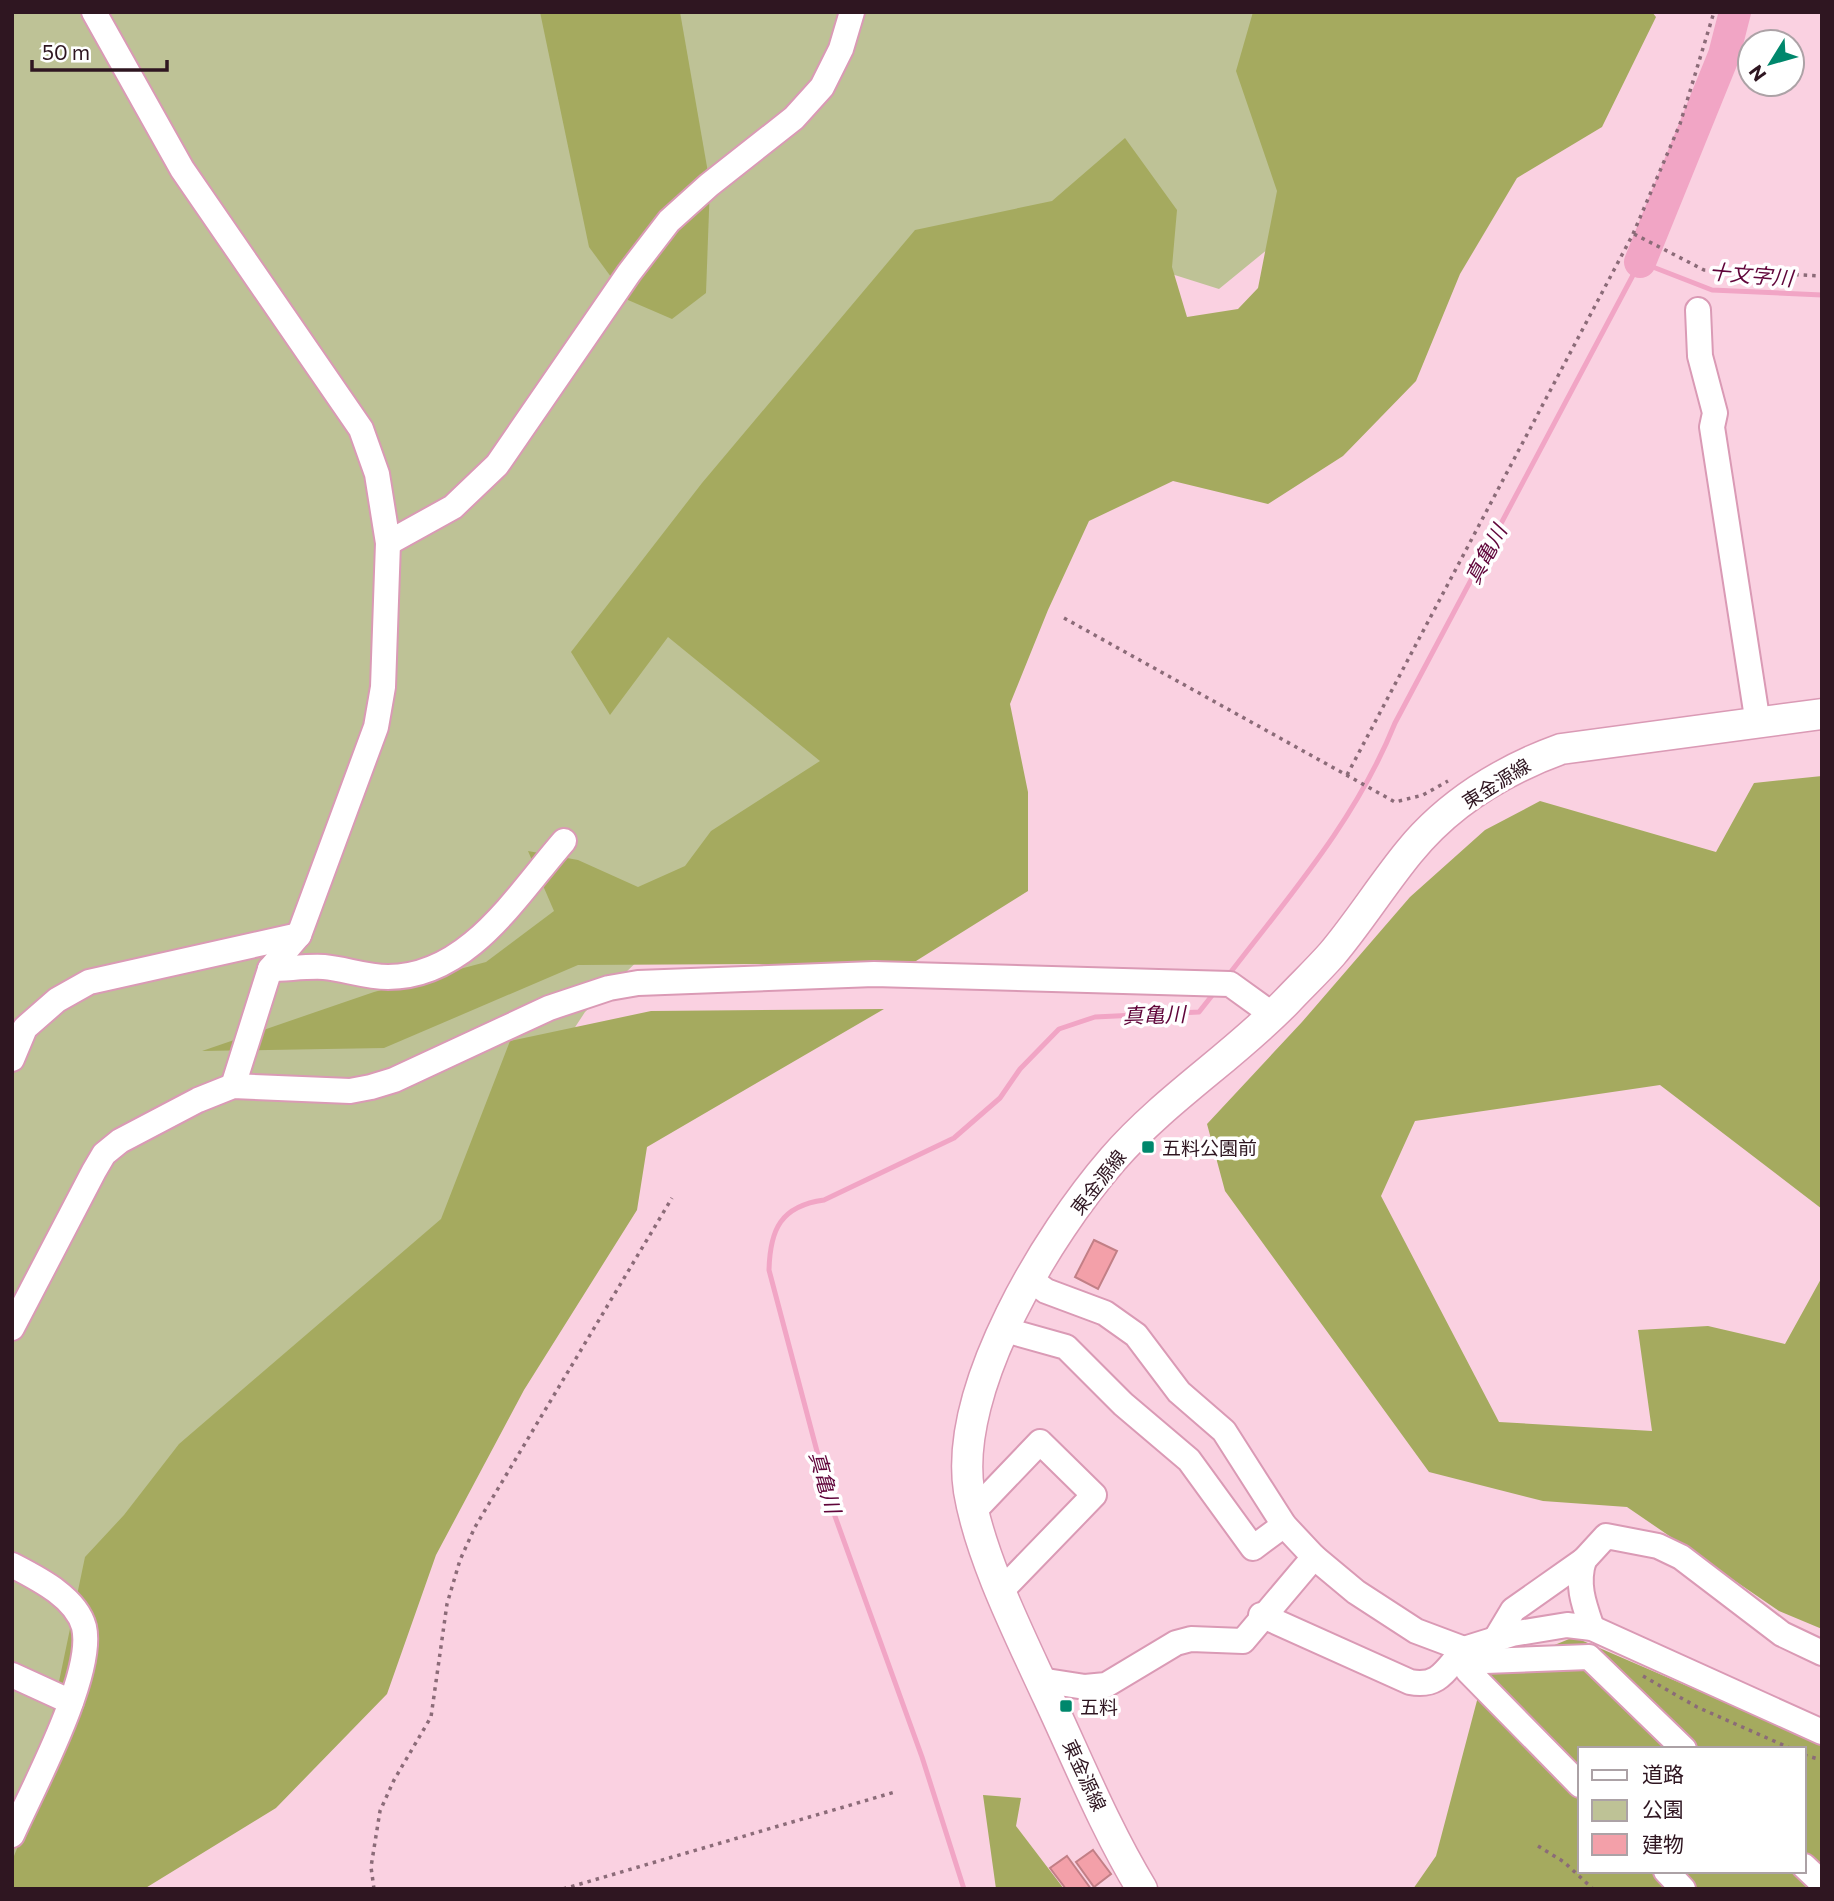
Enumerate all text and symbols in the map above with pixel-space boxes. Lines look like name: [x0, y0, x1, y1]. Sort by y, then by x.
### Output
scale bar: [32, 28, 166, 72]
north arrow: [1736, 28, 1806, 98]
text: 50 m: [42, 39, 90, 64]
text: N: [1744, 61, 1771, 86]
water label: 十文字川: [1708, 258, 1796, 290]
water label: 真亀川: [1459, 519, 1512, 588]
street label: 東金源線: [1458, 753, 1534, 813]
water label: 真亀川: [1122, 1000, 1188, 1028]
place label: 五料公園前: [1162, 1136, 1257, 1159]
marker: 五料公園前: [1140, 1139, 1156, 1155]
street label: 東金源線: [1066, 1145, 1130, 1219]
water label: 真亀川: [805, 1448, 847, 1518]
place label: 五料: [1080, 1695, 1118, 1718]
marker: 五料: [1058, 1698, 1074, 1714]
street label: 東金源線: [1059, 1736, 1111, 1814]
legend: [1578, 1747, 1806, 1873]
text: 道路: [1642, 1761, 1684, 1786]
text: 公園: [1642, 1796, 1684, 1821]
text: 建物: [1642, 1831, 1684, 1856]

